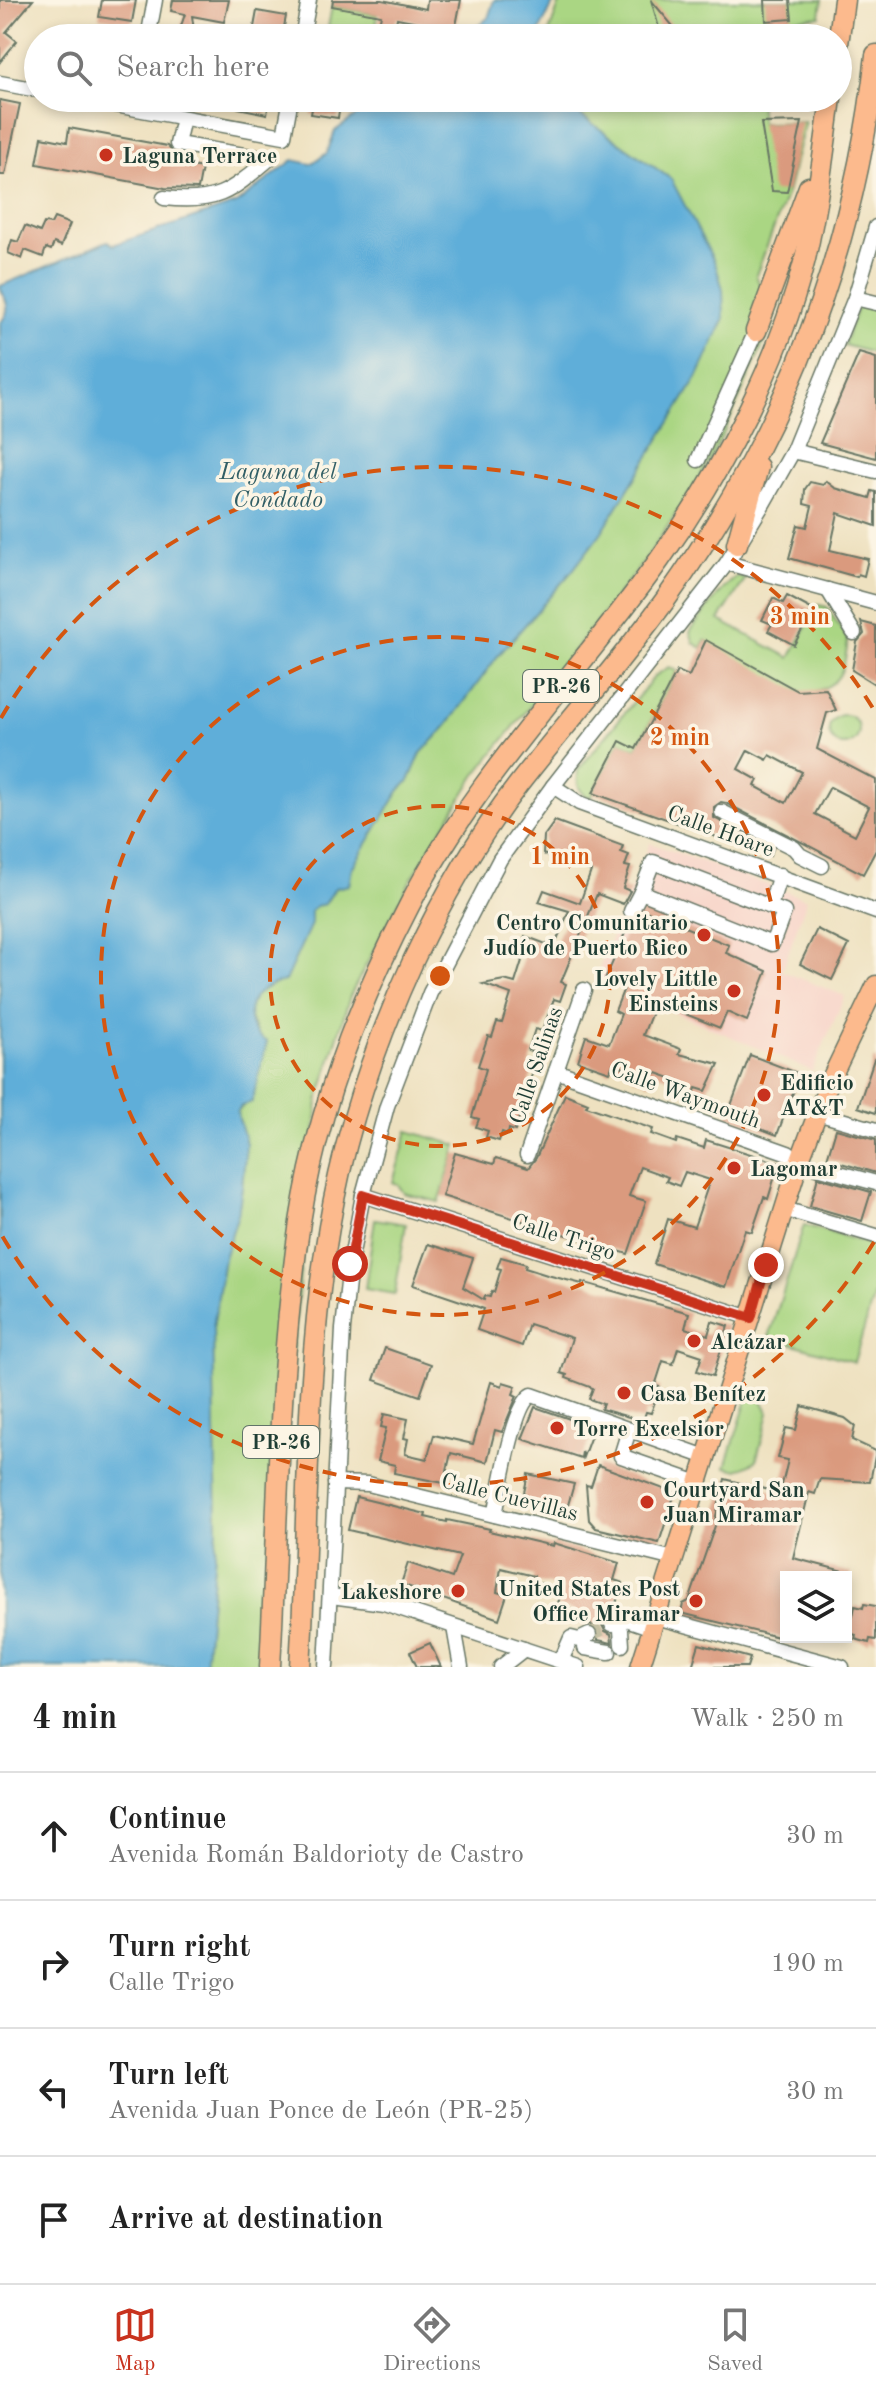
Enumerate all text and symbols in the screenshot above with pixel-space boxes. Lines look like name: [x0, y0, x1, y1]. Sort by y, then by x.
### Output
search box: [24, 24, 852, 112]
icon: search: [52, 46, 96, 90]
text: Search here: [116, 53, 270, 83]
marker: Laguna Terrace: [97, 146, 115, 164]
place label: Laguna Terrace: [122, 146, 277, 168]
water label: Laguna del Condado: [218, 461, 337, 513]
text: 3 min: [770, 606, 830, 630]
road number: PR-26: [523, 670, 599, 702]
text: 2 min: [650, 727, 710, 751]
street label: Calle Hoare: [664, 802, 777, 861]
text: 1 min: [530, 846, 590, 870]
place label: Centro Comunitario Judío de Puerto Rico: [483, 913, 688, 960]
marker: Centro Comunitario Judío de Puerto Rico: [695, 926, 713, 944]
centre of rings: [426, 962, 454, 990]
place label: Lovely Little Einsteins: [594, 969, 718, 1016]
marker: Lovely Little Einsteins: [725, 982, 743, 1000]
street label: Calle Salinas: [507, 1004, 567, 1127]
street label: Calle Waymouth: [608, 1059, 763, 1133]
place label: Edificio AT&T: [780, 1073, 854, 1120]
marker: Edificio AT&T: [755, 1086, 773, 1104]
marker: Lagomar: [725, 1159, 743, 1177]
place label: Lagomar: [750, 1159, 838, 1181]
street label: Calle Trigo: [509, 1211, 618, 1265]
route start: [332, 1246, 368, 1282]
route end: [748, 1247, 784, 1283]
marker: Alcázar: [685, 1332, 703, 1350]
place label: Alcázar: [710, 1332, 786, 1354]
marker: Casa Benítez: [615, 1384, 633, 1402]
place label: Casa Benítez: [640, 1384, 766, 1406]
marker: Torre Excelsior: [548, 1419, 566, 1437]
place label: Torre Excelsior: [573, 1419, 724, 1441]
road number: PR-26: [243, 1426, 319, 1458]
street label: Calle Cuevillas: [439, 1470, 580, 1526]
place label: Courtyard San Juan Miramar: [663, 1480, 805, 1527]
marker: Courtyard San Juan Miramar: [638, 1493, 656, 1511]
map controls: [780, 1571, 852, 1643]
button: layers: [780, 1571, 852, 1643]
place label: United States Post Office Miramar: [498, 1579, 680, 1626]
place label: Lakeshore: [341, 1582, 442, 1604]
marker: Lakeshore: [449, 1582, 467, 1600]
marker: United States Post Office Miramar: [687, 1592, 705, 1610]
text: 4 min: [32, 1702, 117, 1736]
text: Walk · 250 m: [690, 1706, 844, 1732]
text: Continue: [108, 1805, 227, 1835]
icon: ahead: [32, 1814, 76, 1858]
text: 30 m: [786, 1823, 844, 1849]
text: Avenida Román Baldorioty de Castro: [108, 1842, 524, 1868]
text: Turn right: [108, 1933, 250, 1963]
icon: right: [32, 1942, 76, 1986]
text: 190 m: [771, 1951, 844, 1977]
text: Calle Trigo: [108, 1970, 235, 1996]
text: Turn left: [108, 2061, 229, 2091]
icon: left: [32, 2070, 76, 2114]
text: 30 m: [786, 2079, 844, 2105]
text: Avenida Juan Ponce de León (PR-25): [108, 2098, 533, 2124]
icon: arrive: [32, 2198, 76, 2242]
text: Arrive at destination: [108, 2205, 383, 2235]
tab: Map: [113, 2303, 157, 2378]
tab: Directions: [383, 2303, 481, 2378]
tab: Saved: [707, 2303, 763, 2378]

